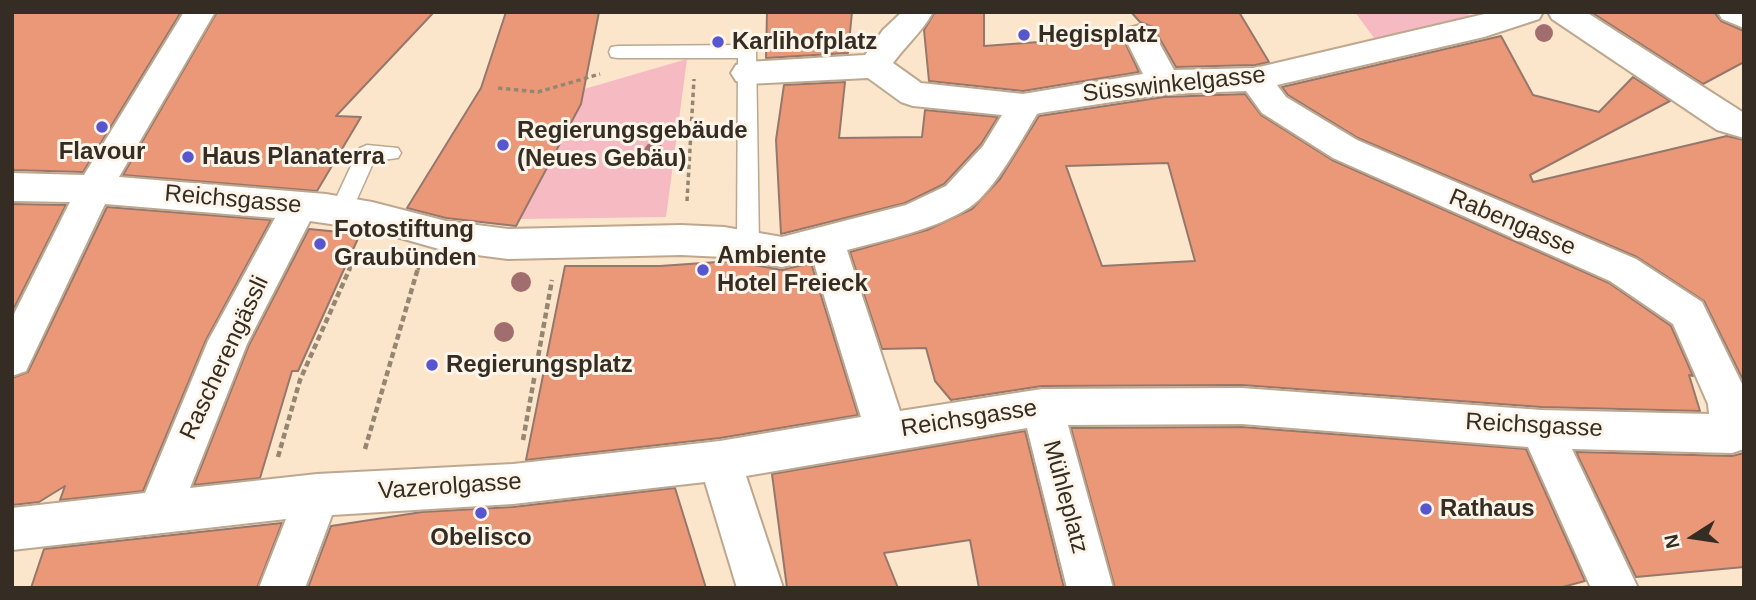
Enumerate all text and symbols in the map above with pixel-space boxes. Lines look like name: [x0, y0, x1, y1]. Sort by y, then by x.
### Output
place label: Hegisplatz: [1038, 21, 1158, 49]
marker: Hegisplatz: [1016, 27, 1032, 43]
place label: Karlihofplatz: [732, 28, 877, 56]
marker: Karlihofplatz: [710, 34, 726, 50]
street label: Süsswinkelgasse: [1081, 61, 1267, 109]
place label: Regierungsgebäude (Neues Gebäu): [517, 117, 748, 173]
marker: Flavour: [94, 119, 110, 135]
marker: Regierungsgebäude (Neues Gebäu): [495, 137, 511, 153]
place label: Flavour: [59, 138, 145, 166]
place label: Haus Planaterra: [202, 143, 385, 171]
marker: Haus Planaterra: [180, 149, 196, 165]
street label: Reichsgasse: [163, 180, 303, 220]
street label: Rabengasse: [1444, 183, 1580, 263]
place label: Fotostiftung Graubünden: [334, 216, 477, 272]
marker: Fotostiftung Graubünden: [312, 236, 328, 252]
place label: Ambiente Hotel Freieck: [717, 242, 868, 298]
marker: Ambiente Hotel Freieck: [695, 262, 711, 278]
street label: Rascherengässli: [174, 272, 276, 444]
place label: Regierungsplatz: [446, 351, 633, 379]
marker: Regierungsplatz: [424, 357, 440, 373]
street label: Reichsgasse: [899, 394, 1039, 444]
street label: Reichsgasse: [1465, 408, 1603, 444]
street label: Mühleplatz: [1036, 437, 1094, 557]
street label: Vazerolgasse: [377, 468, 523, 506]
place label: Rathaus: [1440, 495, 1535, 523]
marker: Rathaus: [1418, 501, 1434, 517]
north arrow: [1658, 502, 1728, 572]
marker: Obelisco: [473, 505, 489, 521]
place label: Obelisco: [430, 524, 532, 552]
text: N: [1660, 533, 1684, 550]

